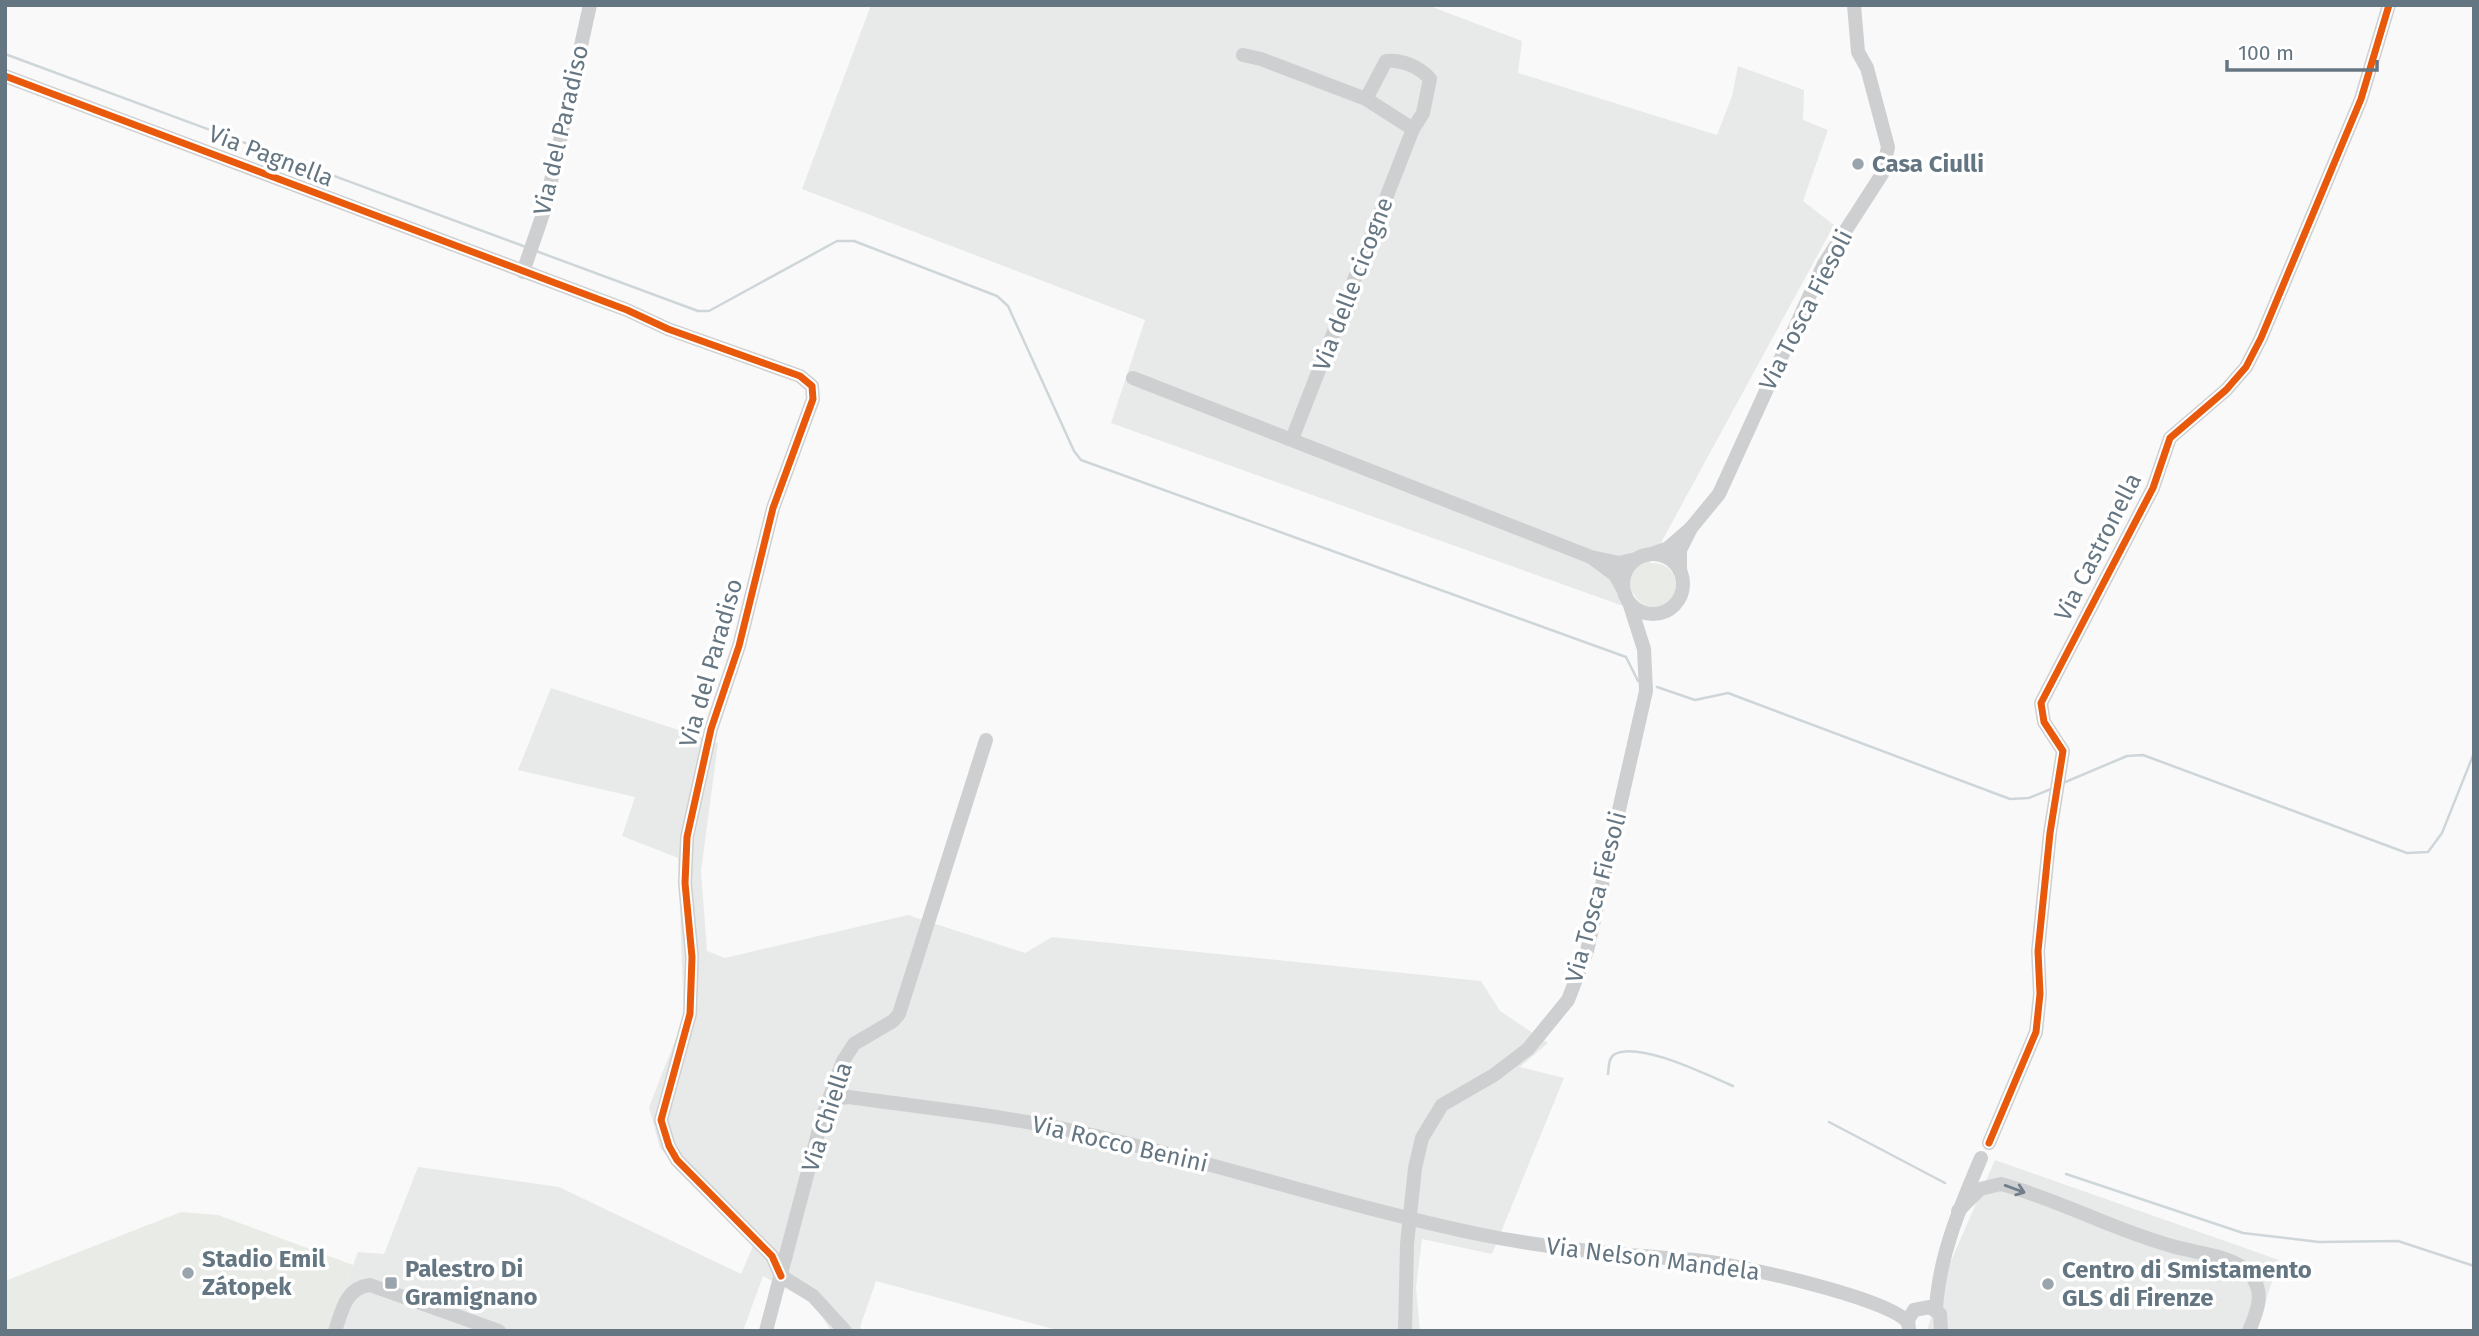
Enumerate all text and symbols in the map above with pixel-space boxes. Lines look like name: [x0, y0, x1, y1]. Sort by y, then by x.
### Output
scale bar: [2227, 28, 2378, 72]
text: 100 m: [2238, 40, 2294, 66]
street label: Via del Paradiso: [528, 42, 594, 218]
street label: Via Pagnella: [205, 119, 337, 193]
place label: Casa Ciulli: [1872, 150, 1984, 178]
marker: Casa Ciulli: [1850, 156, 1866, 172]
street label: Via delle cicogne: [1307, 193, 1399, 375]
street label: Via Tosca Fiesoli: [1754, 225, 1858, 395]
street label: Via Castronella: [2049, 468, 2147, 626]
street label: Via del Paradiso: [674, 576, 748, 750]
street label: Via Tosca Fiesoli: [1560, 808, 1632, 986]
street label: Via Chiella: [796, 1059, 858, 1175]
street label: Via Rocco Benini: [1029, 1110, 1211, 1178]
one-way arrow: [2003, 1184, 2025, 1196]
street label: Via Nelson Mandela: [1545, 1232, 1761, 1286]
place label: Stadio Emil Zátopek: [202, 1245, 326, 1301]
place label: Palestro Di Gramignano: [405, 1255, 538, 1311]
place label: Centro di Smistamento GLS di Firenze: [2062, 1256, 2312, 1312]
marker: Stadio Emil Zátopek: [180, 1265, 196, 1281]
marker: Palestro Di Gramignano: [383, 1275, 399, 1291]
marker: Centro di Smistamento GLS di Firenze: [2040, 1276, 2056, 1292]

